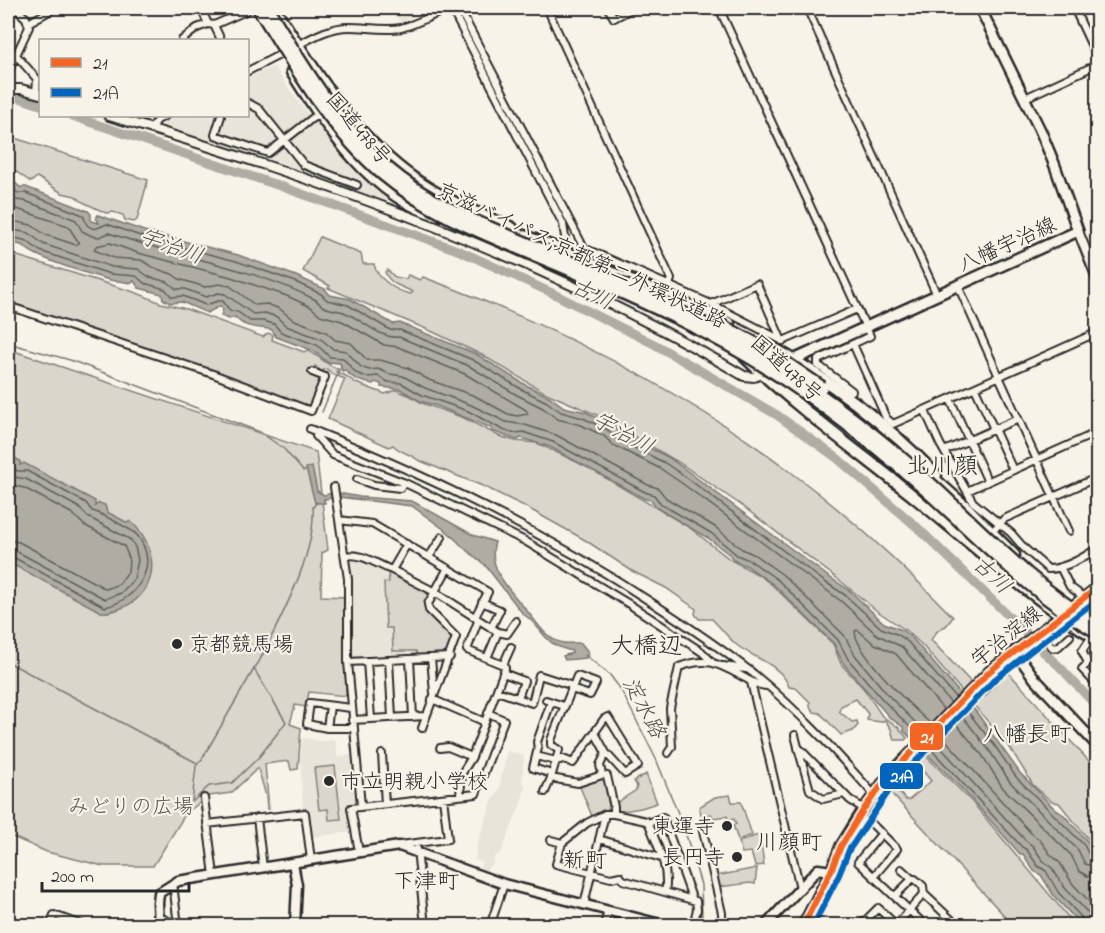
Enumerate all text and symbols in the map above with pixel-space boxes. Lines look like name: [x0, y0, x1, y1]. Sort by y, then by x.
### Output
legend: [39, 39, 249, 117]
text: 21: [93, 52, 108, 78]
text: 21A: [93, 82, 119, 108]
street label: 国道478号: [318, 86, 397, 173]
street label: 京滋バイパス;京都第二外環状道路: [431, 176, 731, 337]
street label: 八幡宇治線: [954, 211, 1062, 281]
water label: 宇治川: [134, 221, 207, 274]
water label: 古川: [565, 272, 618, 320]
street label: 国道478号: [743, 329, 828, 410]
water label: 宇治川: [586, 405, 659, 464]
district label: 北川顔: [906, 450, 978, 485]
water label: 古川: [964, 549, 1018, 603]
street label: 宇治淀線: [965, 599, 1049, 676]
district label: 大橋辺: [610, 630, 682, 665]
place label: 京都競馬場: [189, 631, 294, 661]
marker: 京都競馬場: [170, 637, 184, 651]
water label: 淀水路: [612, 672, 673, 747]
district label: 八幡長町: [983, 720, 1071, 752]
line badge: 21: [909, 722, 944, 751]
text: 21: [919, 727, 934, 751]
line badge: 21A: [879, 762, 924, 790]
text: 21A: [890, 766, 914, 790]
place label: 市立明親小学校: [341, 768, 488, 798]
marker: 市立明親小学校: [322, 774, 336, 788]
park label: みどりの広場: [68, 793, 194, 823]
place label: 東運寺: [652, 813, 715, 843]
marker: 東運寺: [720, 819, 734, 833]
district label: 川顔町: [756, 828, 822, 860]
place label: 長円寺: [662, 844, 725, 874]
district label: 新町: [563, 846, 607, 878]
marker: 長円寺: [730, 850, 744, 864]
scale bar: [42, 855, 189, 893]
text: 200 m: [51, 865, 94, 891]
district label: 下津町: [393, 867, 459, 899]

